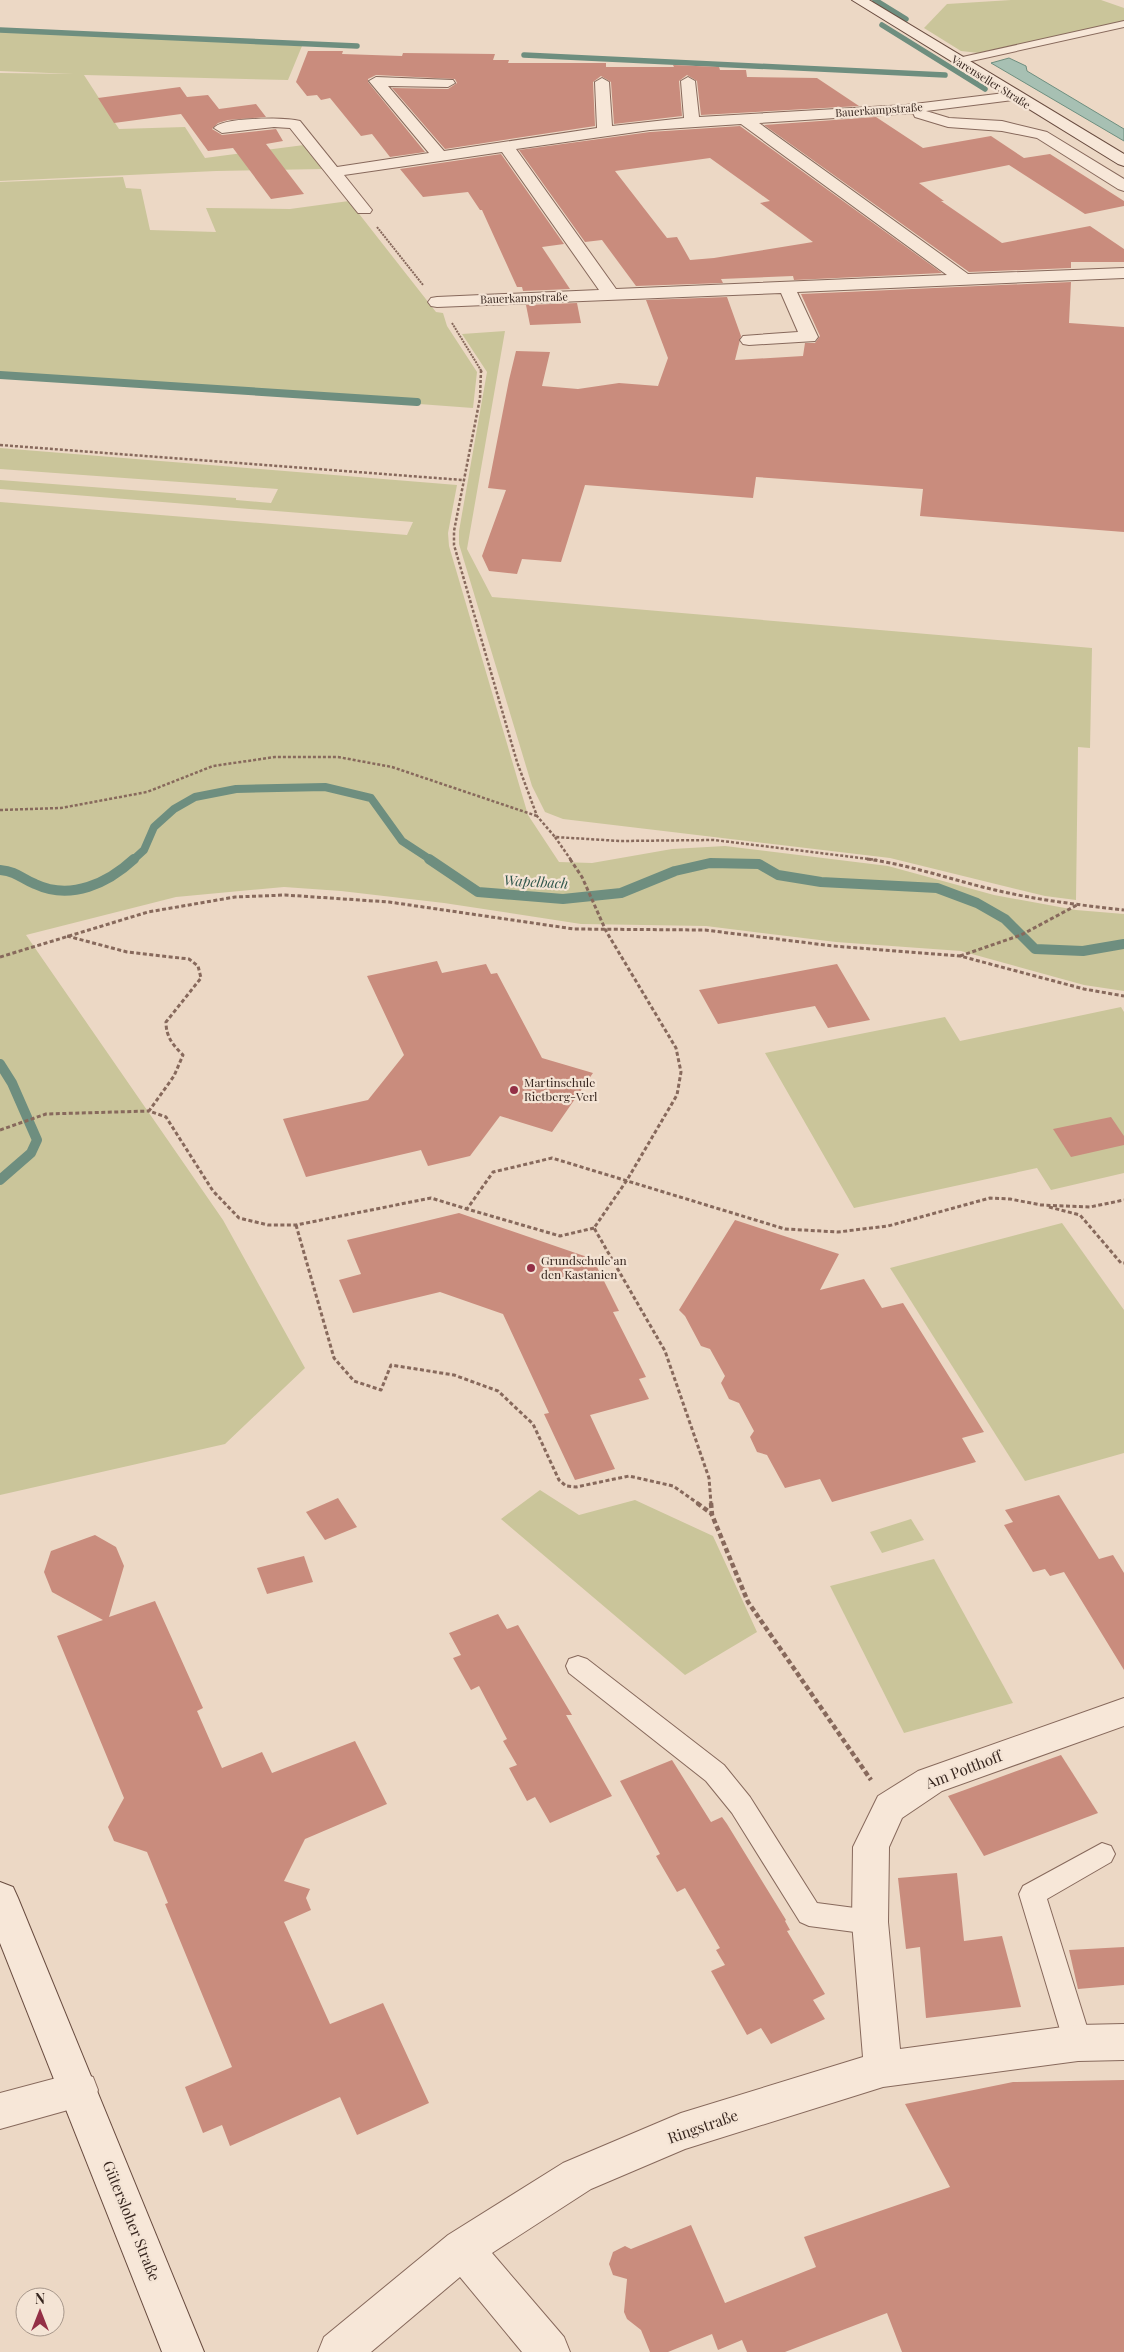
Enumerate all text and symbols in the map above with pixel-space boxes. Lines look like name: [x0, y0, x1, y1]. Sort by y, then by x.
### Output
street label: Varenseller Straße: [948, 51, 1034, 112]
street label: Bauerkampstraße: [835, 99, 924, 120]
street label: Bauerkampstraße: [480, 288, 569, 307]
water label: Wapelbach: [503, 870, 569, 893]
place label: Martinschule Rietberg-Verl: [524, 1074, 598, 1104]
marker: Martinschule Rietberg-Verl: [508, 1084, 520, 1096]
place label: Grundschule an den Kastanien: [541, 1252, 627, 1282]
marker: Grundschule an den Kastanien: [525, 1262, 537, 1274]
street label: Am Potthoff: [922, 1745, 1006, 1793]
street label: Ringstraße: [665, 2105, 741, 2147]
street label: Gütersloher Straße: [99, 2157, 165, 2284]
north arrow: [15, 2287, 65, 2337]
text: N: [35, 2289, 45, 2308]

